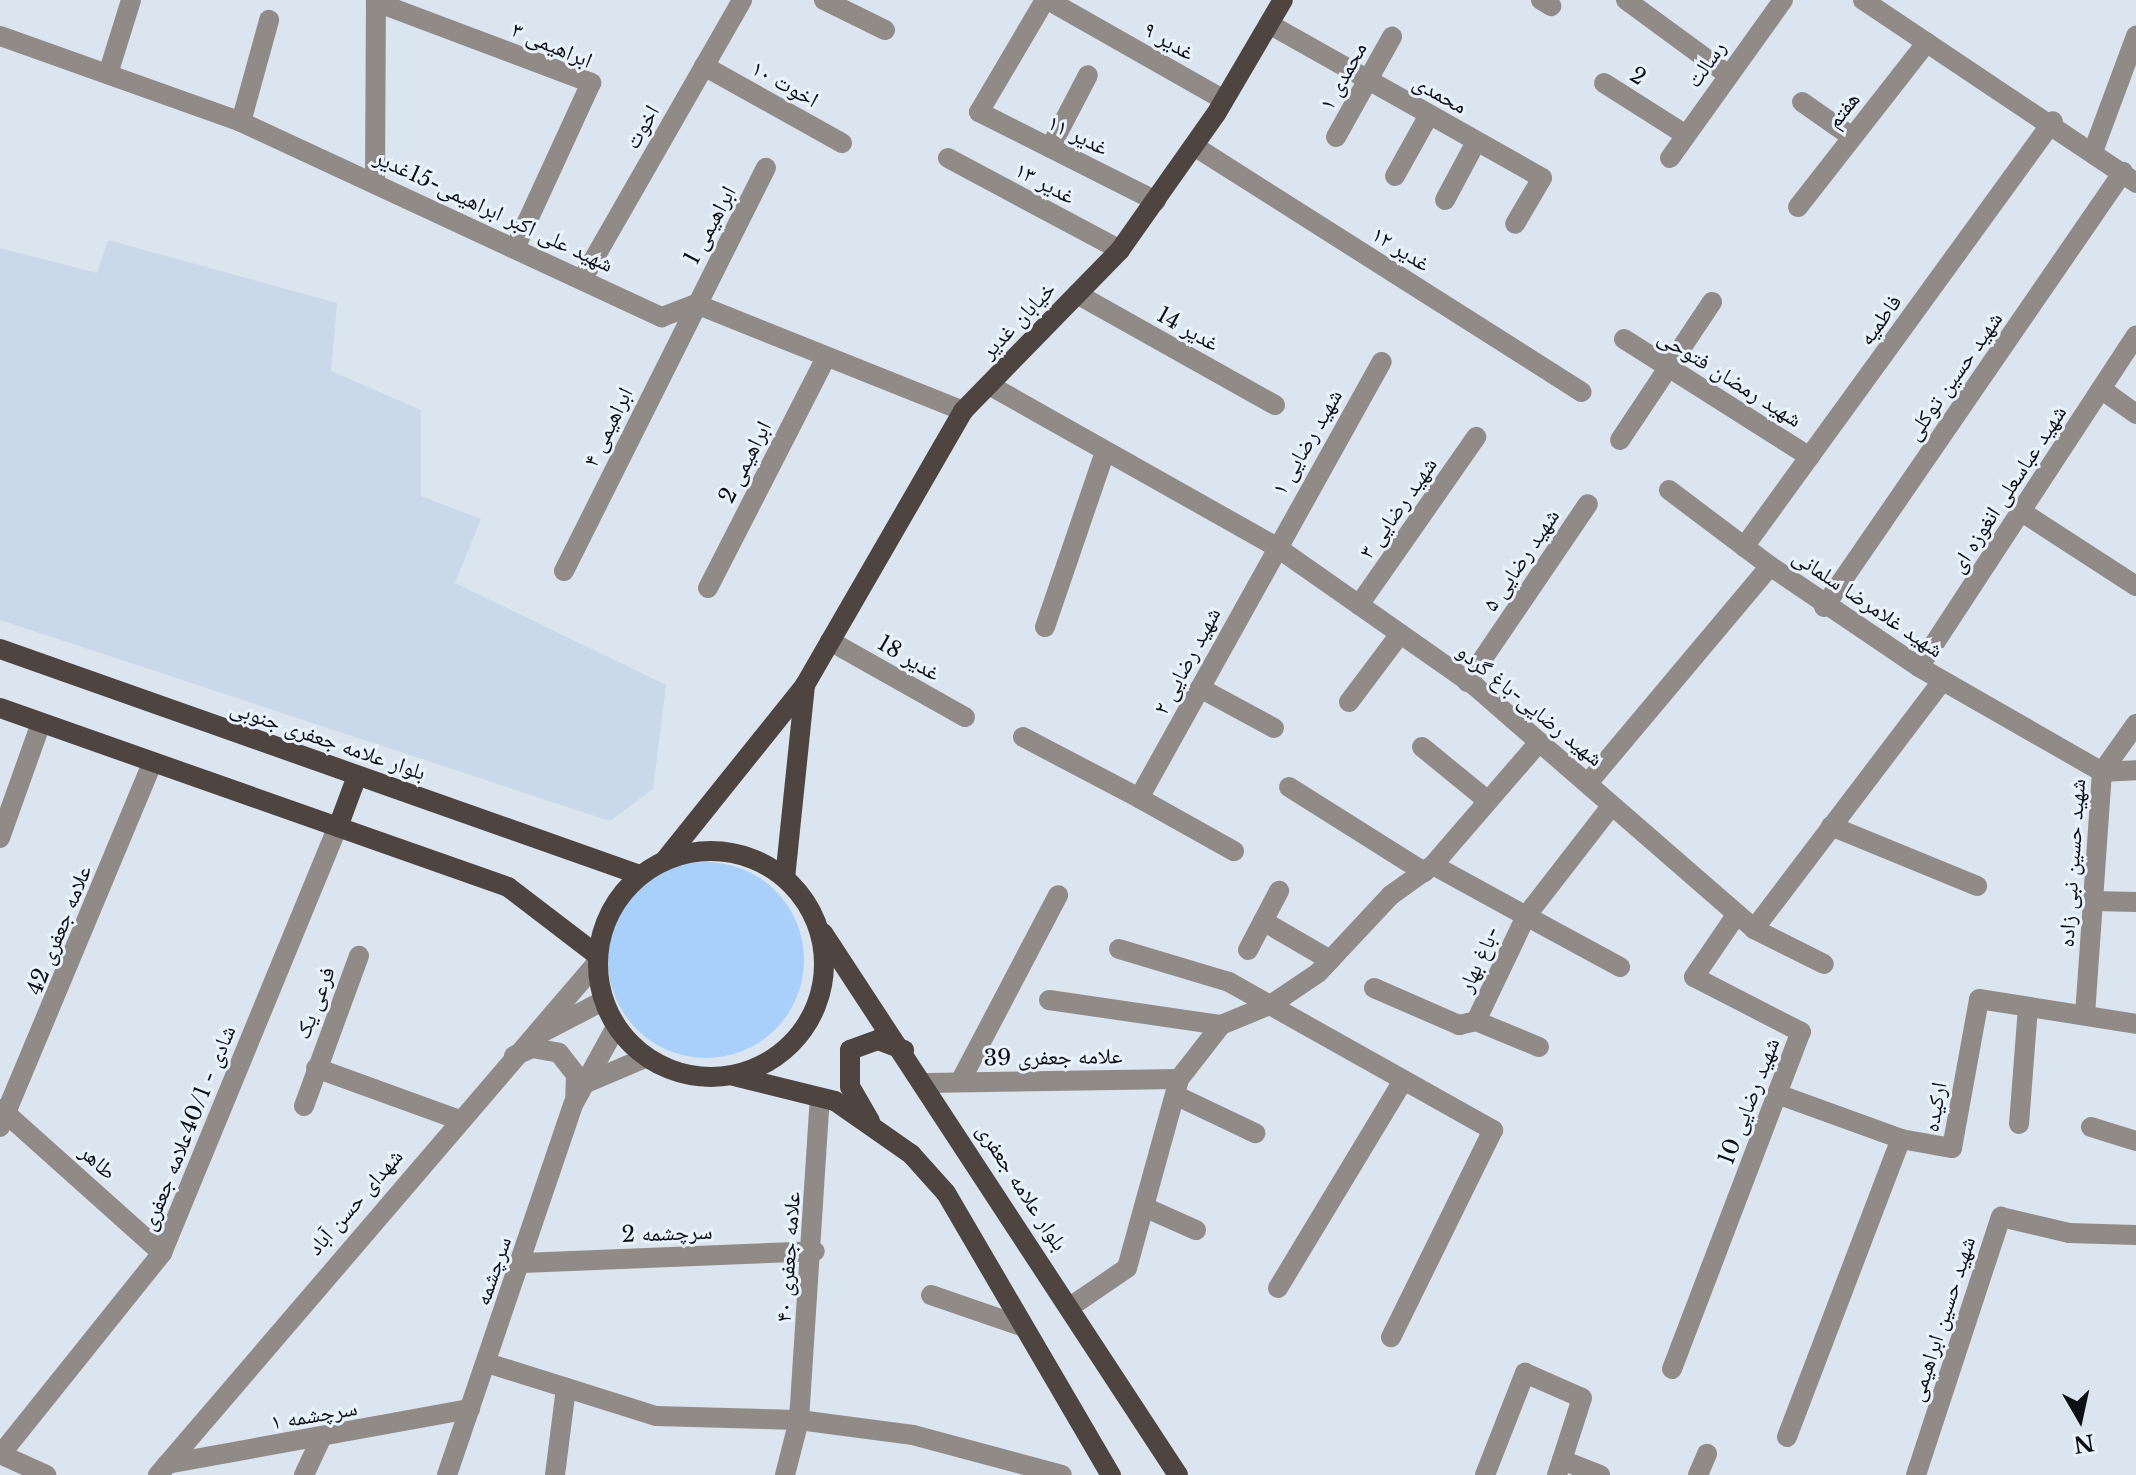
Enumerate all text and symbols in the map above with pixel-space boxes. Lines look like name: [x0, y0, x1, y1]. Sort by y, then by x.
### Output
street label: ابراهیمی ۳: [508, 16, 596, 74]
street label: غدیر ۹: [1139, 16, 1199, 66]
street label: رسالت: [1681, 35, 1731, 93]
street label: محمدی ۱: [1314, 37, 1372, 115]
street label: اخوت ۱۰: [747, 55, 823, 113]
street label: 2: [1625, 61, 1651, 91]
street label: محمدی: [1408, 68, 1472, 120]
street label: هفتم: [1821, 86, 1865, 134]
street label: اخوت: [619, 100, 665, 154]
street label: غدیر ۱۱: [1043, 109, 1113, 161]
street label: شهید علی اکبر ابراهیمی-15غدیر: [370, 144, 618, 278]
street label: غدیر ۱۳: [1011, 156, 1079, 210]
street label: ابراهیمی 1: [678, 181, 742, 269]
street label: غدیر ۱۲: [1367, 221, 1435, 277]
street label: خیابان غدیر: [975, 276, 1061, 364]
street label: فاطمیه: [1853, 289, 1907, 351]
street label: غدیر 14: [1152, 301, 1224, 357]
street label: شهید حسین توکلی: [1900, 307, 2008, 445]
street label: شهید رمضان فتوحی: [1653, 323, 1807, 433]
street label: ابراهیمی ۴: [578, 383, 638, 471]
street label: شهید رضایی ۱: [1266, 384, 1348, 500]
street label: شهید عباسعلی انغوزه ای: [1944, 400, 2072, 578]
street label: ابراهیمی 2: [713, 417, 777, 507]
street label: شهید رضایی ۳: [1353, 452, 1443, 564]
street label: شهید رضایی ۵: [1477, 504, 1565, 616]
street label: شهید غلامرضا سلمانی: [1788, 543, 1948, 663]
street label: شهید رضایی ۲: [1148, 603, 1226, 719]
street label: غدیر 18: [873, 630, 945, 686]
street label: شهید رضایی-باغ گردو: [1452, 638, 1608, 772]
street label: بلوار علامه جعفری جنوبی: [227, 694, 429, 786]
street label: شهید حسین نبی زاده: [2053, 778, 2091, 948]
street label: علامه جعفری 42: [21, 861, 97, 999]
street label: باغ بهار-: [1452, 922, 1506, 996]
street label: فرعی یک: [289, 963, 341, 1043]
street label: شادی - 40/1علامه جعفری: [135, 1022, 241, 1234]
street label: شهید رضایی 10: [1713, 1034, 1785, 1168]
street label: علامه جعفری 39: [983, 1043, 1123, 1071]
street label: ارکیده: [1918, 1080, 1952, 1134]
street label: بلوار علامه جعفری: [971, 1118, 1073, 1256]
street label: طاهر: [74, 1139, 122, 1185]
street label: شهدای حسن آباد: [302, 1143, 408, 1261]
street label: علامه جعفری ۴۰: [770, 1191, 806, 1323]
street label: سرچشمه 2: [621, 1218, 713, 1248]
street label: سرچشمه: [469, 1233, 517, 1309]
street label: شهید حسین ابراهیمی: [1903, 1233, 1981, 1405]
north arrow: [2040, 1379, 2120, 1459]
street label: سرچشمه ۱: [269, 1394, 359, 1436]
text: N: [2072, 1428, 2096, 1458]

